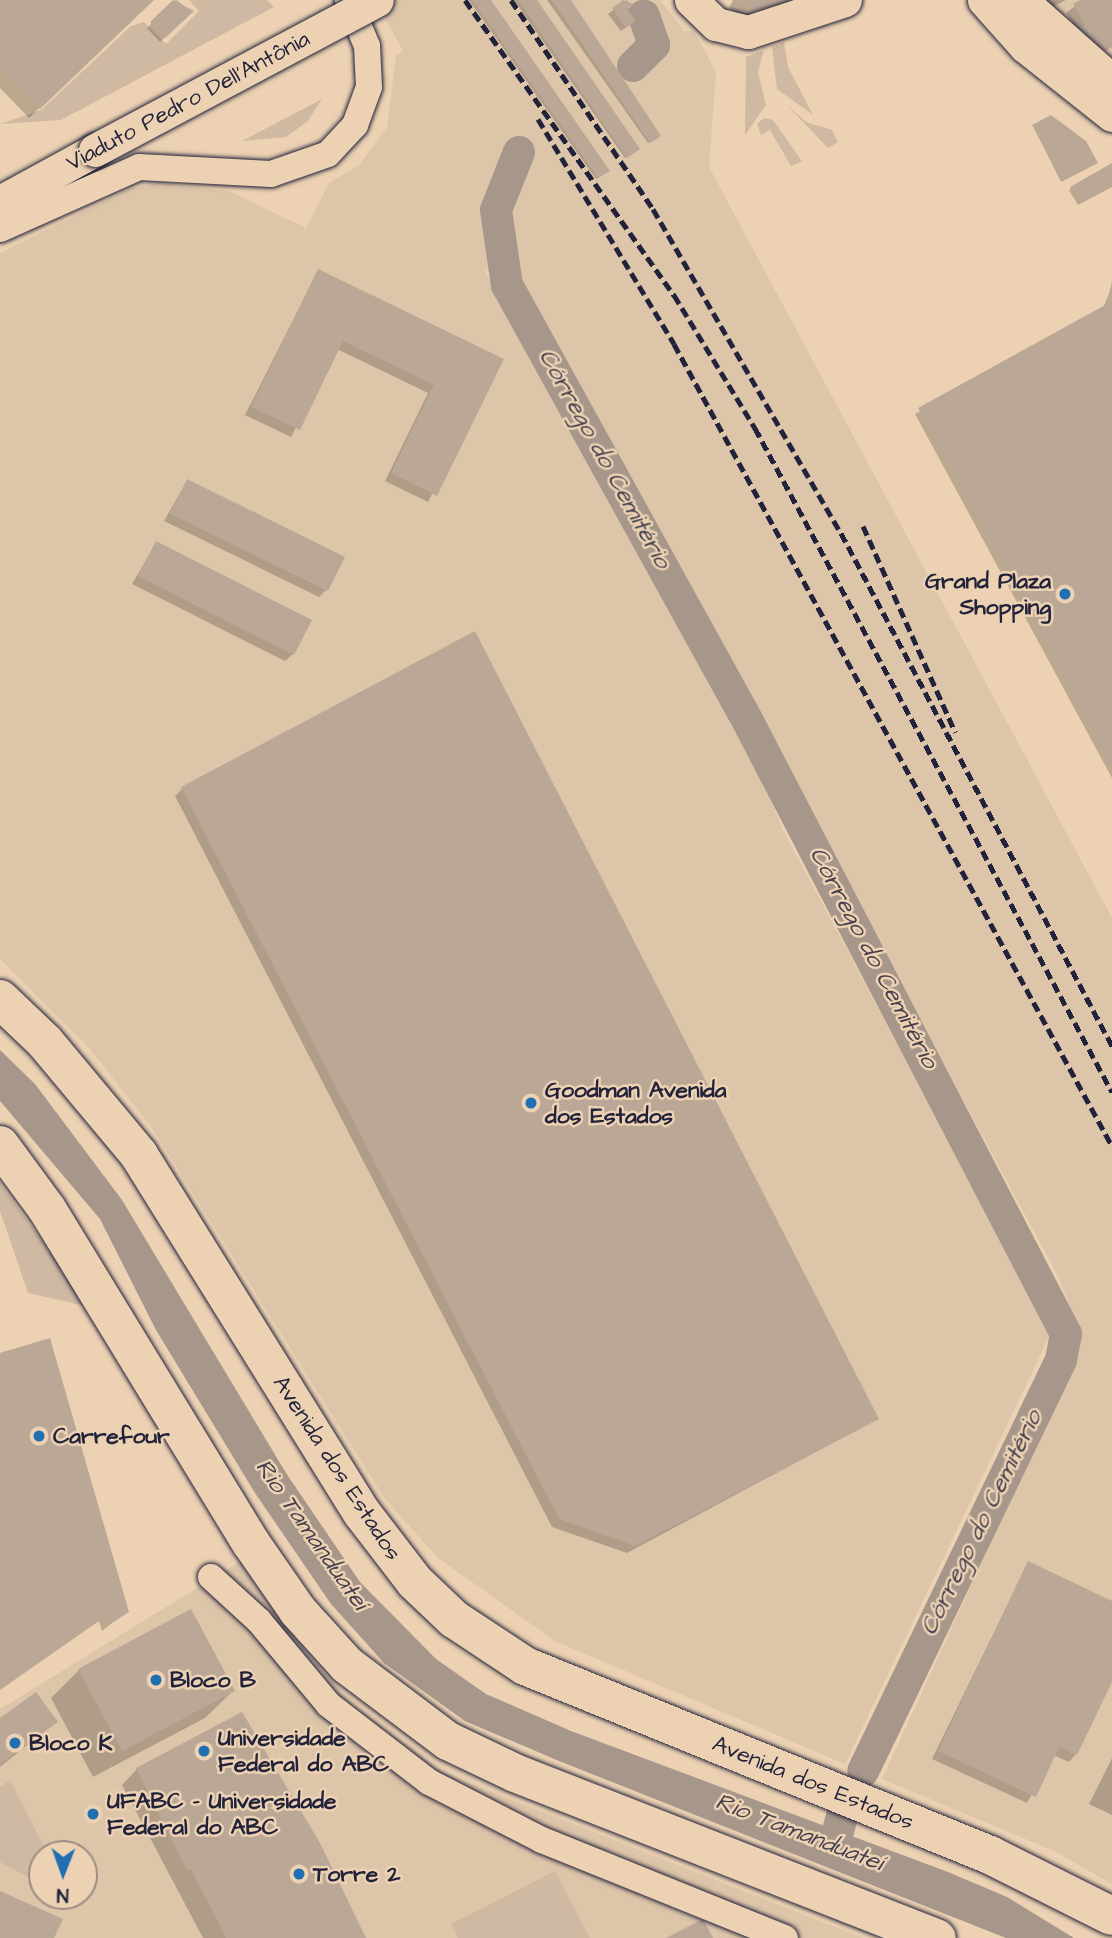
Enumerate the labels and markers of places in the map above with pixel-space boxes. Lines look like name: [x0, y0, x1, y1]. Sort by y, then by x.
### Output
place label: Grand Plaza Shopping: [925, 567, 1051, 621]
marker: Grand Plaza Shopping: [1057, 586, 1073, 602]
place label: Goodman Avenida dos Estados: [545, 1076, 726, 1130]
marker: Goodman Avenida dos Estados: [523, 1095, 539, 1111]
place label: Carrefour: [53, 1422, 170, 1450]
marker: Carrefour: [31, 1428, 47, 1444]
place label: Bloco B: [170, 1666, 256, 1694]
marker: Bloco B: [148, 1672, 164, 1688]
place label: Universidade Federal do ABC: [218, 1724, 389, 1778]
place label: Bloco K: [29, 1729, 113, 1757]
marker: Bloco K: [7, 1735, 23, 1751]
marker: Universidade Federal do ABC: [196, 1743, 212, 1759]
place label: UFABC - Universidade Federal do ABC: [107, 1787, 336, 1841]
marker: UFABC - Universidade Federal do ABC: [85, 1806, 101, 1822]
place label: Torre 2: [313, 1860, 400, 1888]
marker: Torre 2: [291, 1866, 307, 1882]

